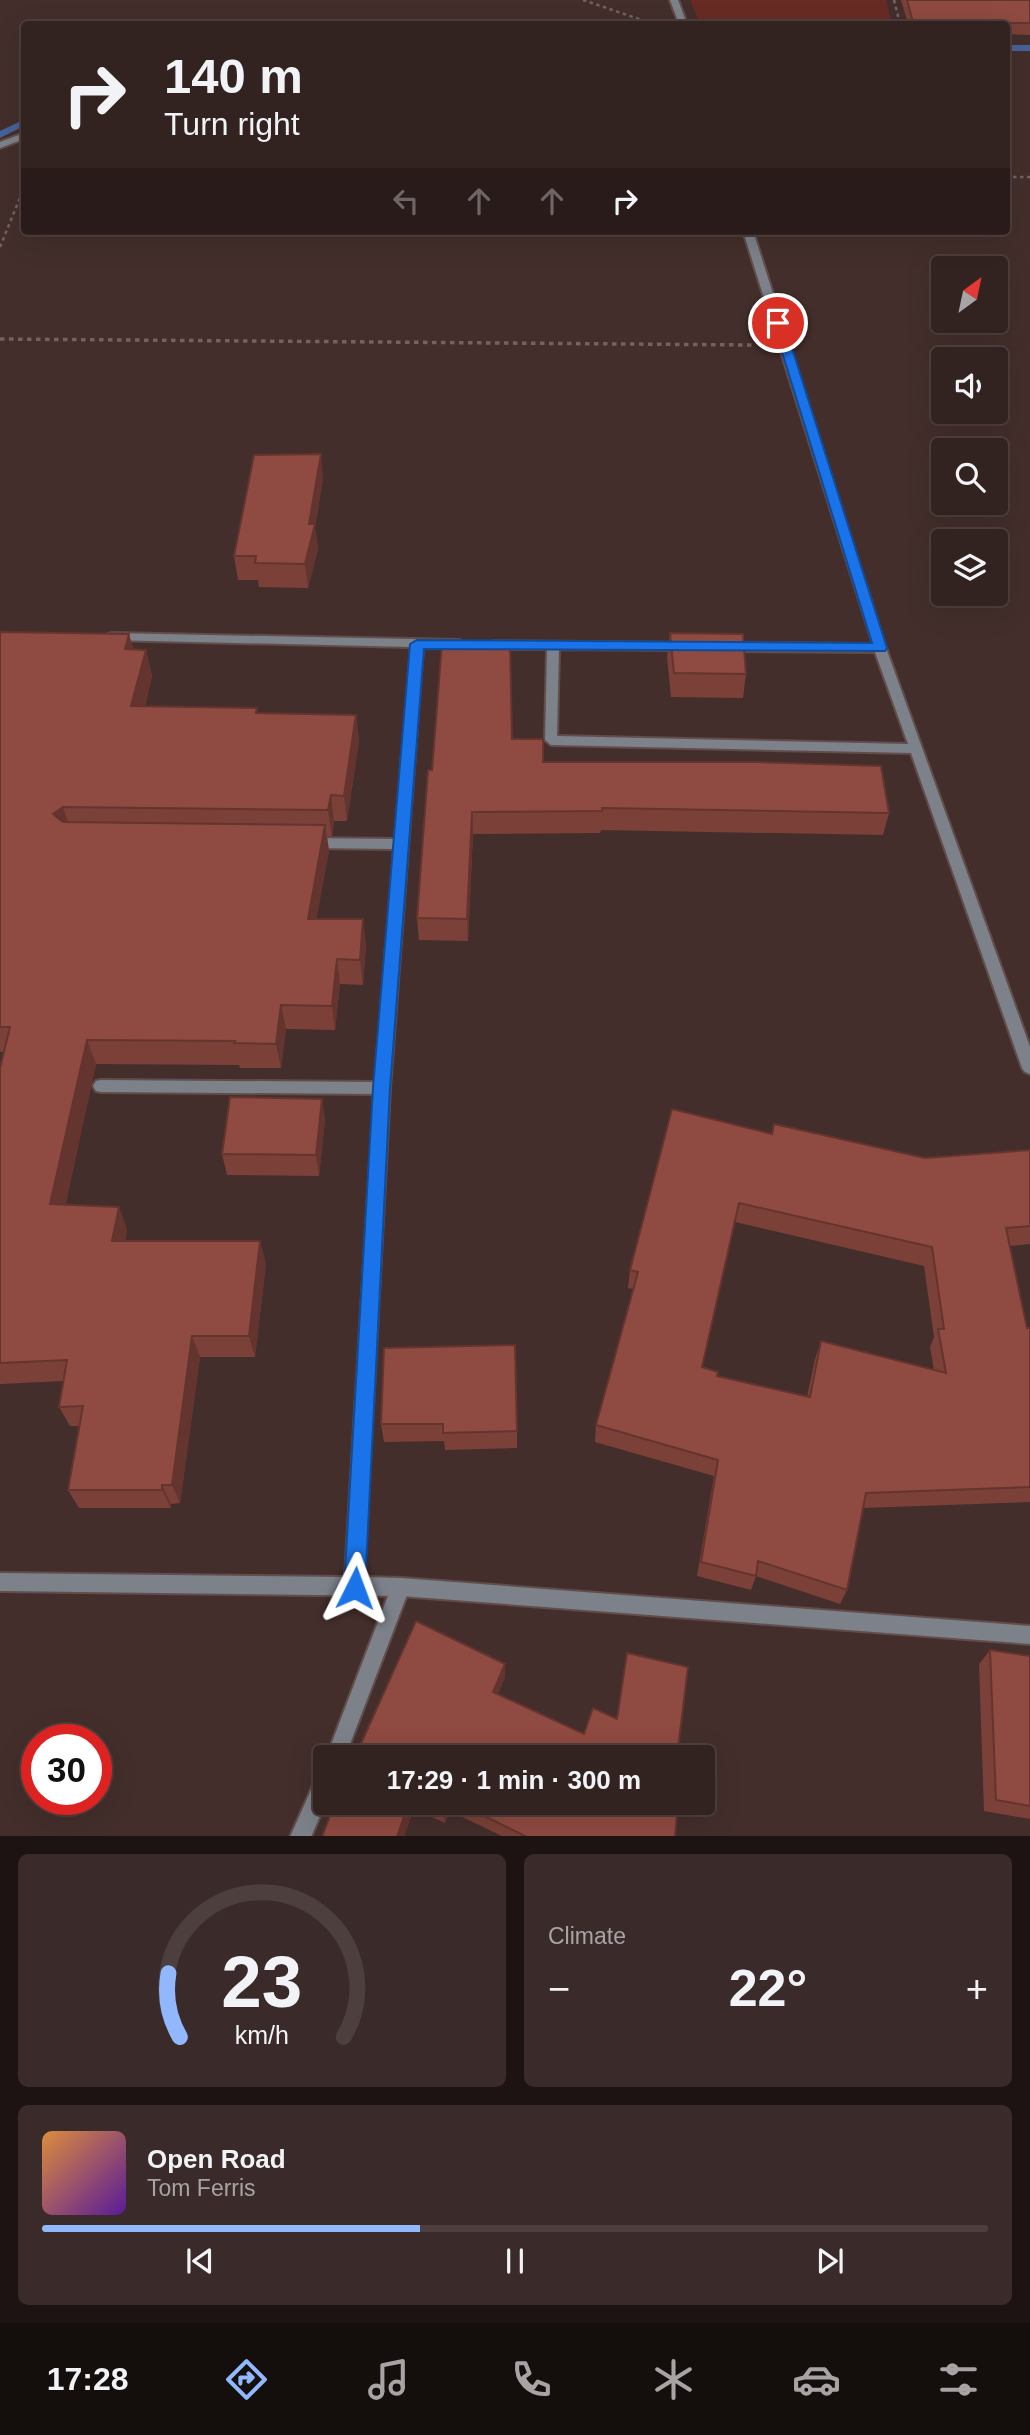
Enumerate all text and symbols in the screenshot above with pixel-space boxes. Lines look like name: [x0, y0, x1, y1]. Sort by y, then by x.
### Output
icon: right: [49, 49, 140, 140]
text: 140 m: [164, 49, 303, 103]
text: Turn right: [164, 106, 300, 142]
icon: left: [387, 182, 425, 220]
icon: ahead: [460, 182, 498, 220]
icon: ahead: [533, 182, 571, 220]
icon: right: [606, 182, 644, 220]
north arrow: [931, 256, 1008, 332]
map controls: [931, 256, 1008, 606]
pin: [748, 293, 808, 353]
icon: arrive: [759, 304, 797, 342]
button: sound: [931, 347, 1008, 424]
button: search: [931, 438, 1008, 515]
button: layers: [931, 529, 1008, 606]
position arrow: [318, 1551, 392, 1625]
speed limit sign: 30: [21, 1724, 112, 1815]
text: 17:29 · 1 min · 300 m: [387, 1765, 641, 1795]
text: Climate: [548, 1923, 626, 1949]
text: 23: [222, 1941, 302, 2022]
text: 22°: [729, 1959, 807, 2017]
text: −: [548, 1968, 570, 2010]
text: +: [966, 1968, 988, 2010]
text: km/h: [235, 2020, 289, 2048]
text: Open Road: [147, 2144, 286, 2174]
text: Tom Ferris: [147, 2175, 256, 2201]
icon: previous: [181, 2242, 219, 2280]
icon: pause: [496, 2242, 534, 2280]
icon: next: [811, 2242, 849, 2280]
icon: directions: [222, 2355, 271, 2404]
icon: music: [364, 2355, 413, 2404]
icon: phone: [507, 2355, 556, 2404]
icon: climate: [649, 2355, 698, 2404]
icon: car: [792, 2355, 841, 2404]
icon: filters: [934, 2355, 983, 2404]
text: 17:28: [47, 2361, 129, 2397]

